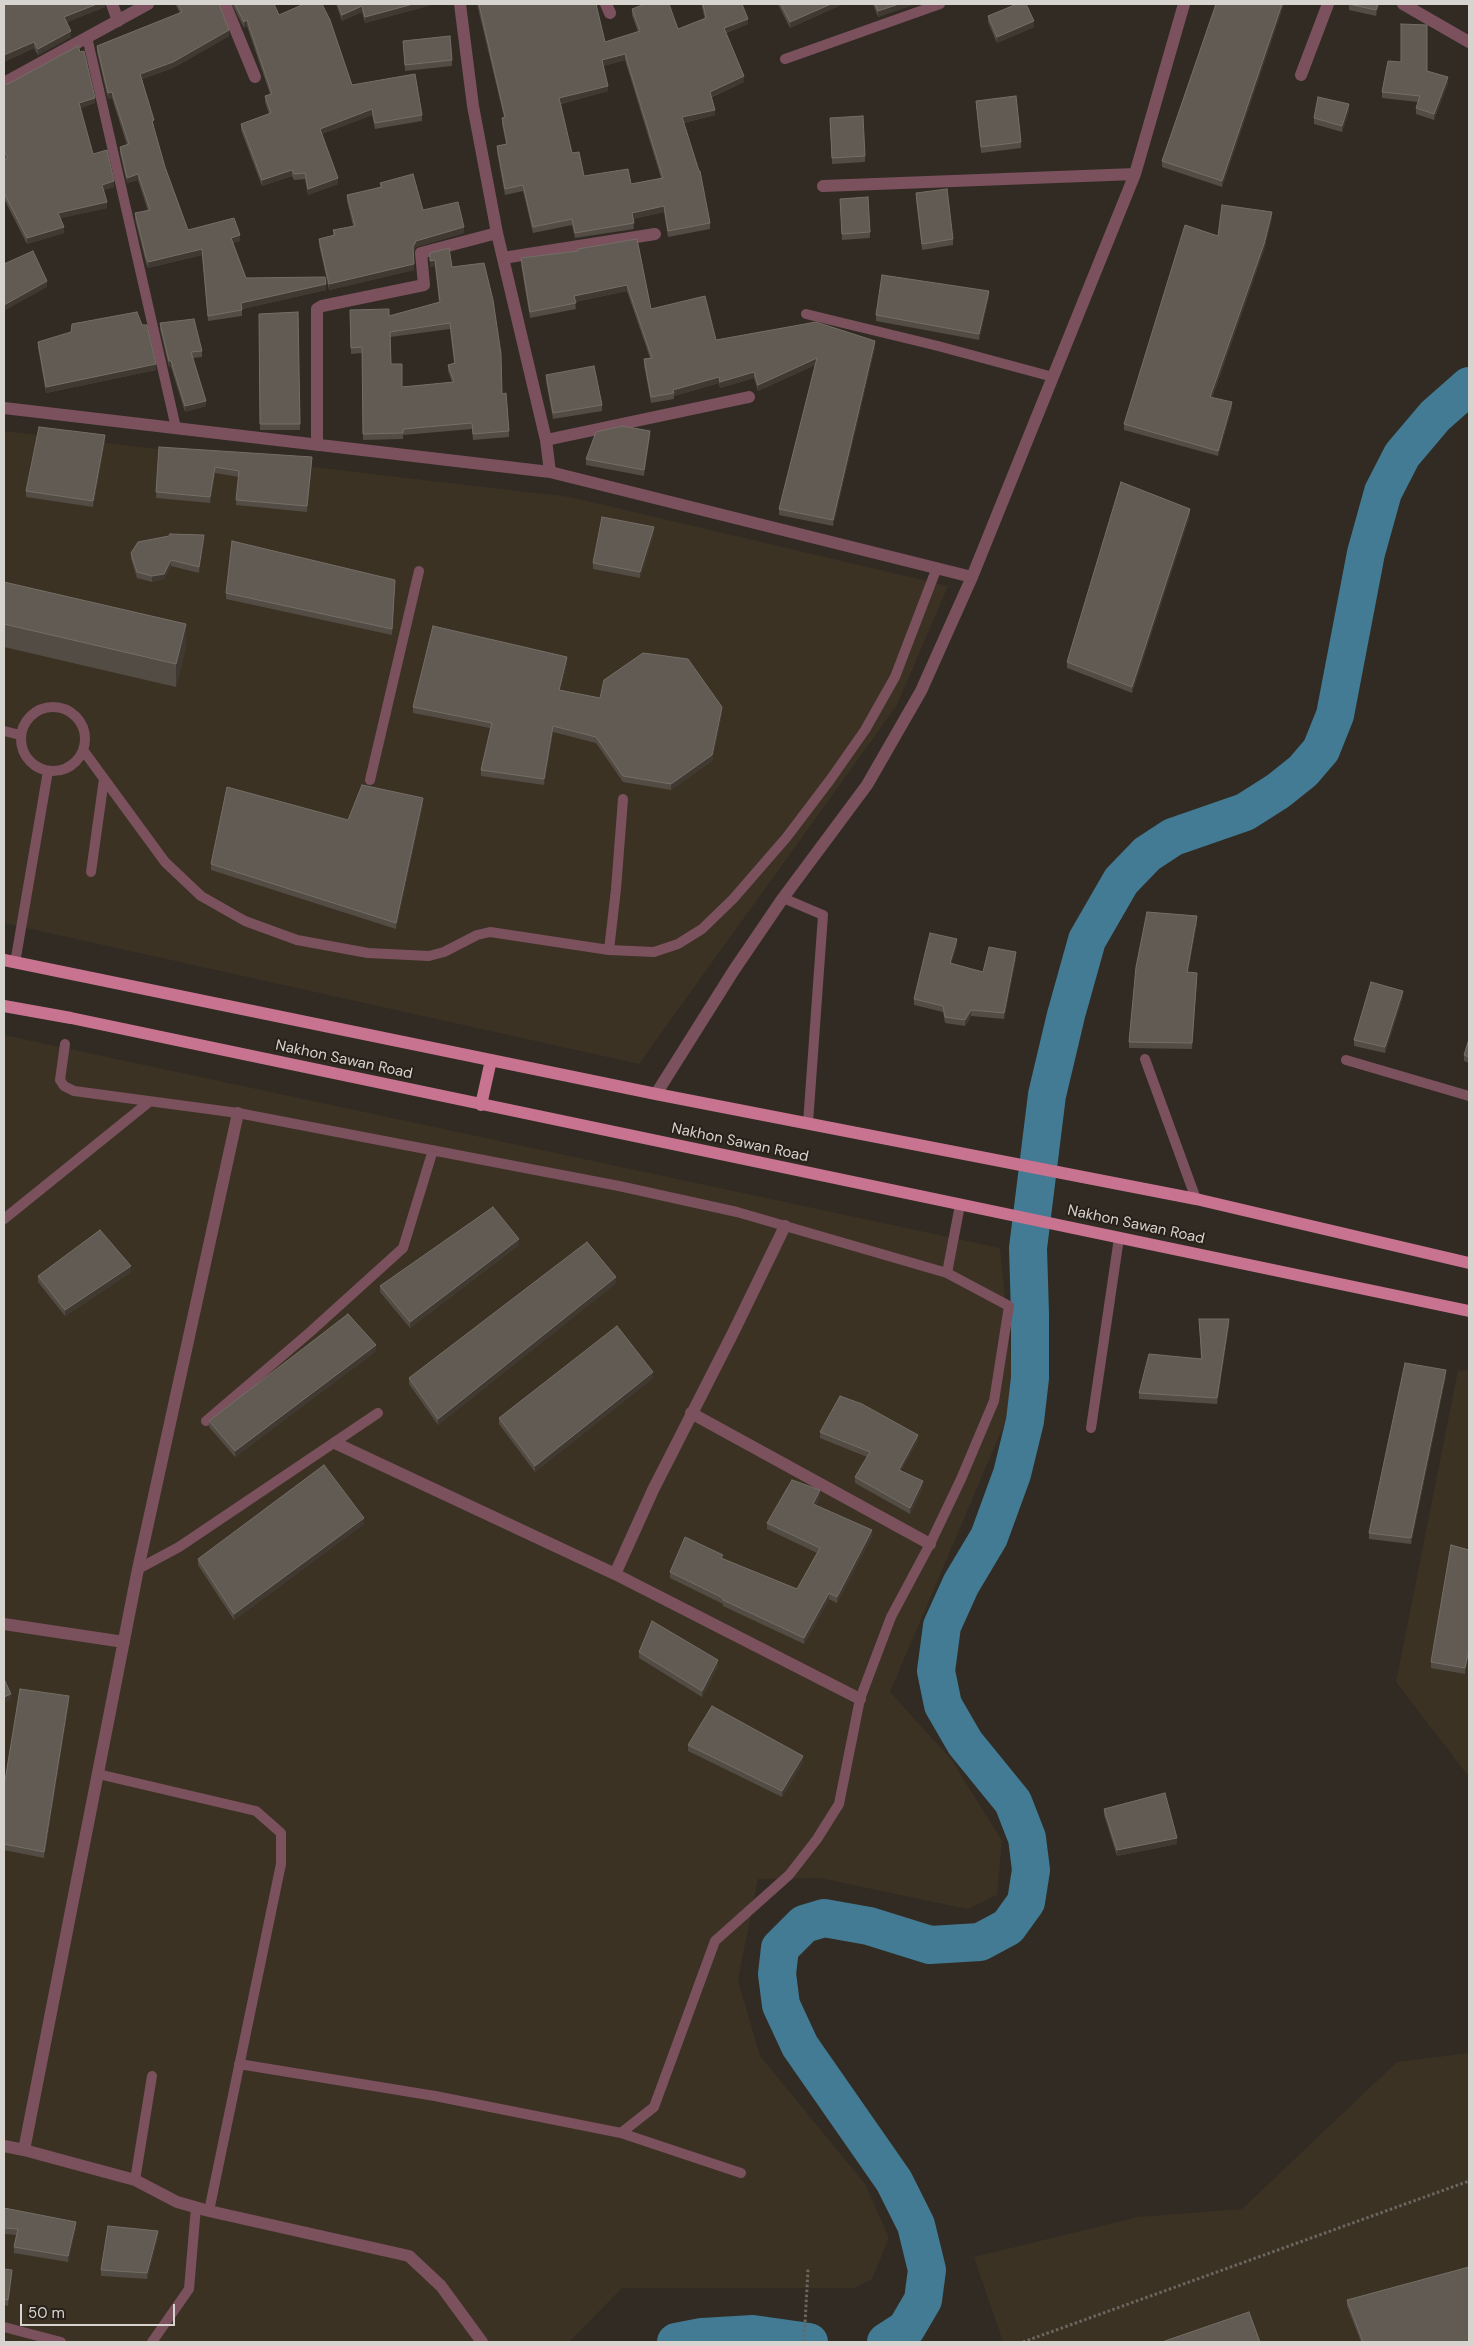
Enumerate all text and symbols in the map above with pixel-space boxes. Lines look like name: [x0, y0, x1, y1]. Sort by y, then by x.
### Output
street label: Nakhon Sawan Road: [274, 1037, 414, 1083]
street label: Nakhon Sawan Road: [670, 1120, 810, 1166]
street label: Nakhon Sawan Road: [1066, 1202, 1206, 1248]
scale bar: [22, 2294, 178, 2326]
text: 50 m: [28, 2303, 65, 2323]

